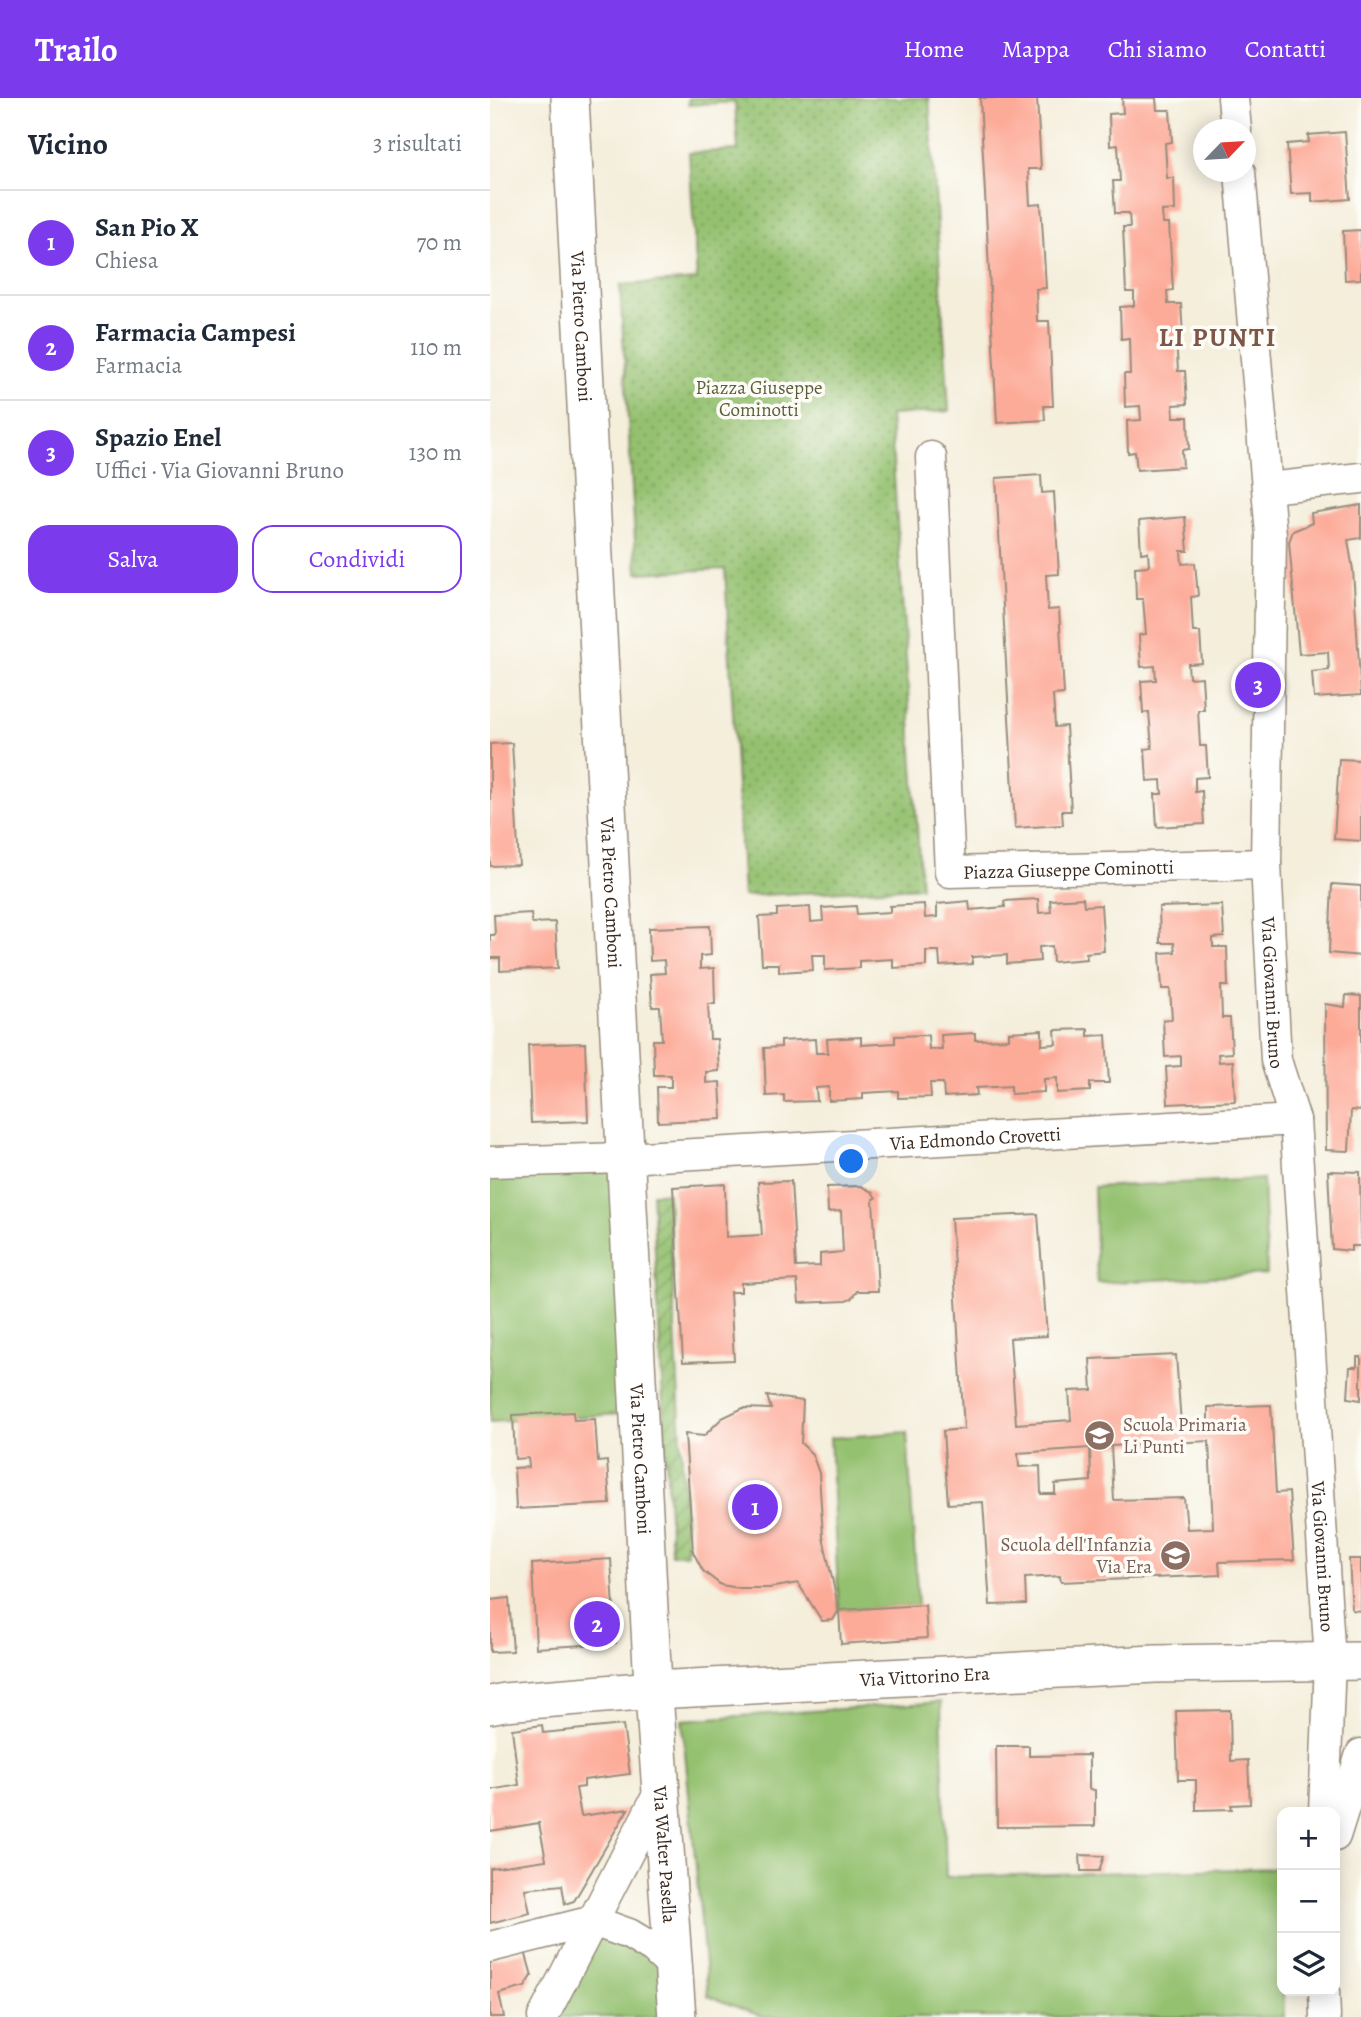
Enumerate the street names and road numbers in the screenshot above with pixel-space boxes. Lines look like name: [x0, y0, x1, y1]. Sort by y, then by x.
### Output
street label: Via Pietro Camboni: [564, 250, 598, 403]
street label: Via Pietro Camboni: [594, 816, 627, 969]
street label: Piazza Giuseppe Cominotti: [963, 854, 1174, 886]
street label: Via Giovanni Bruno: [1255, 915, 1290, 1072]
street label: Via Edmondo Crovetti: [888, 1121, 1062, 1157]
street label: Via Pietro Camboni: [623, 1382, 657, 1535]
street label: Via Giovanni Bruno: [1304, 1479, 1340, 1633]
street label: Via Vittorino Era: [858, 1661, 991, 1693]
street label: Via Walter Pasella: [646, 1784, 682, 1924]

